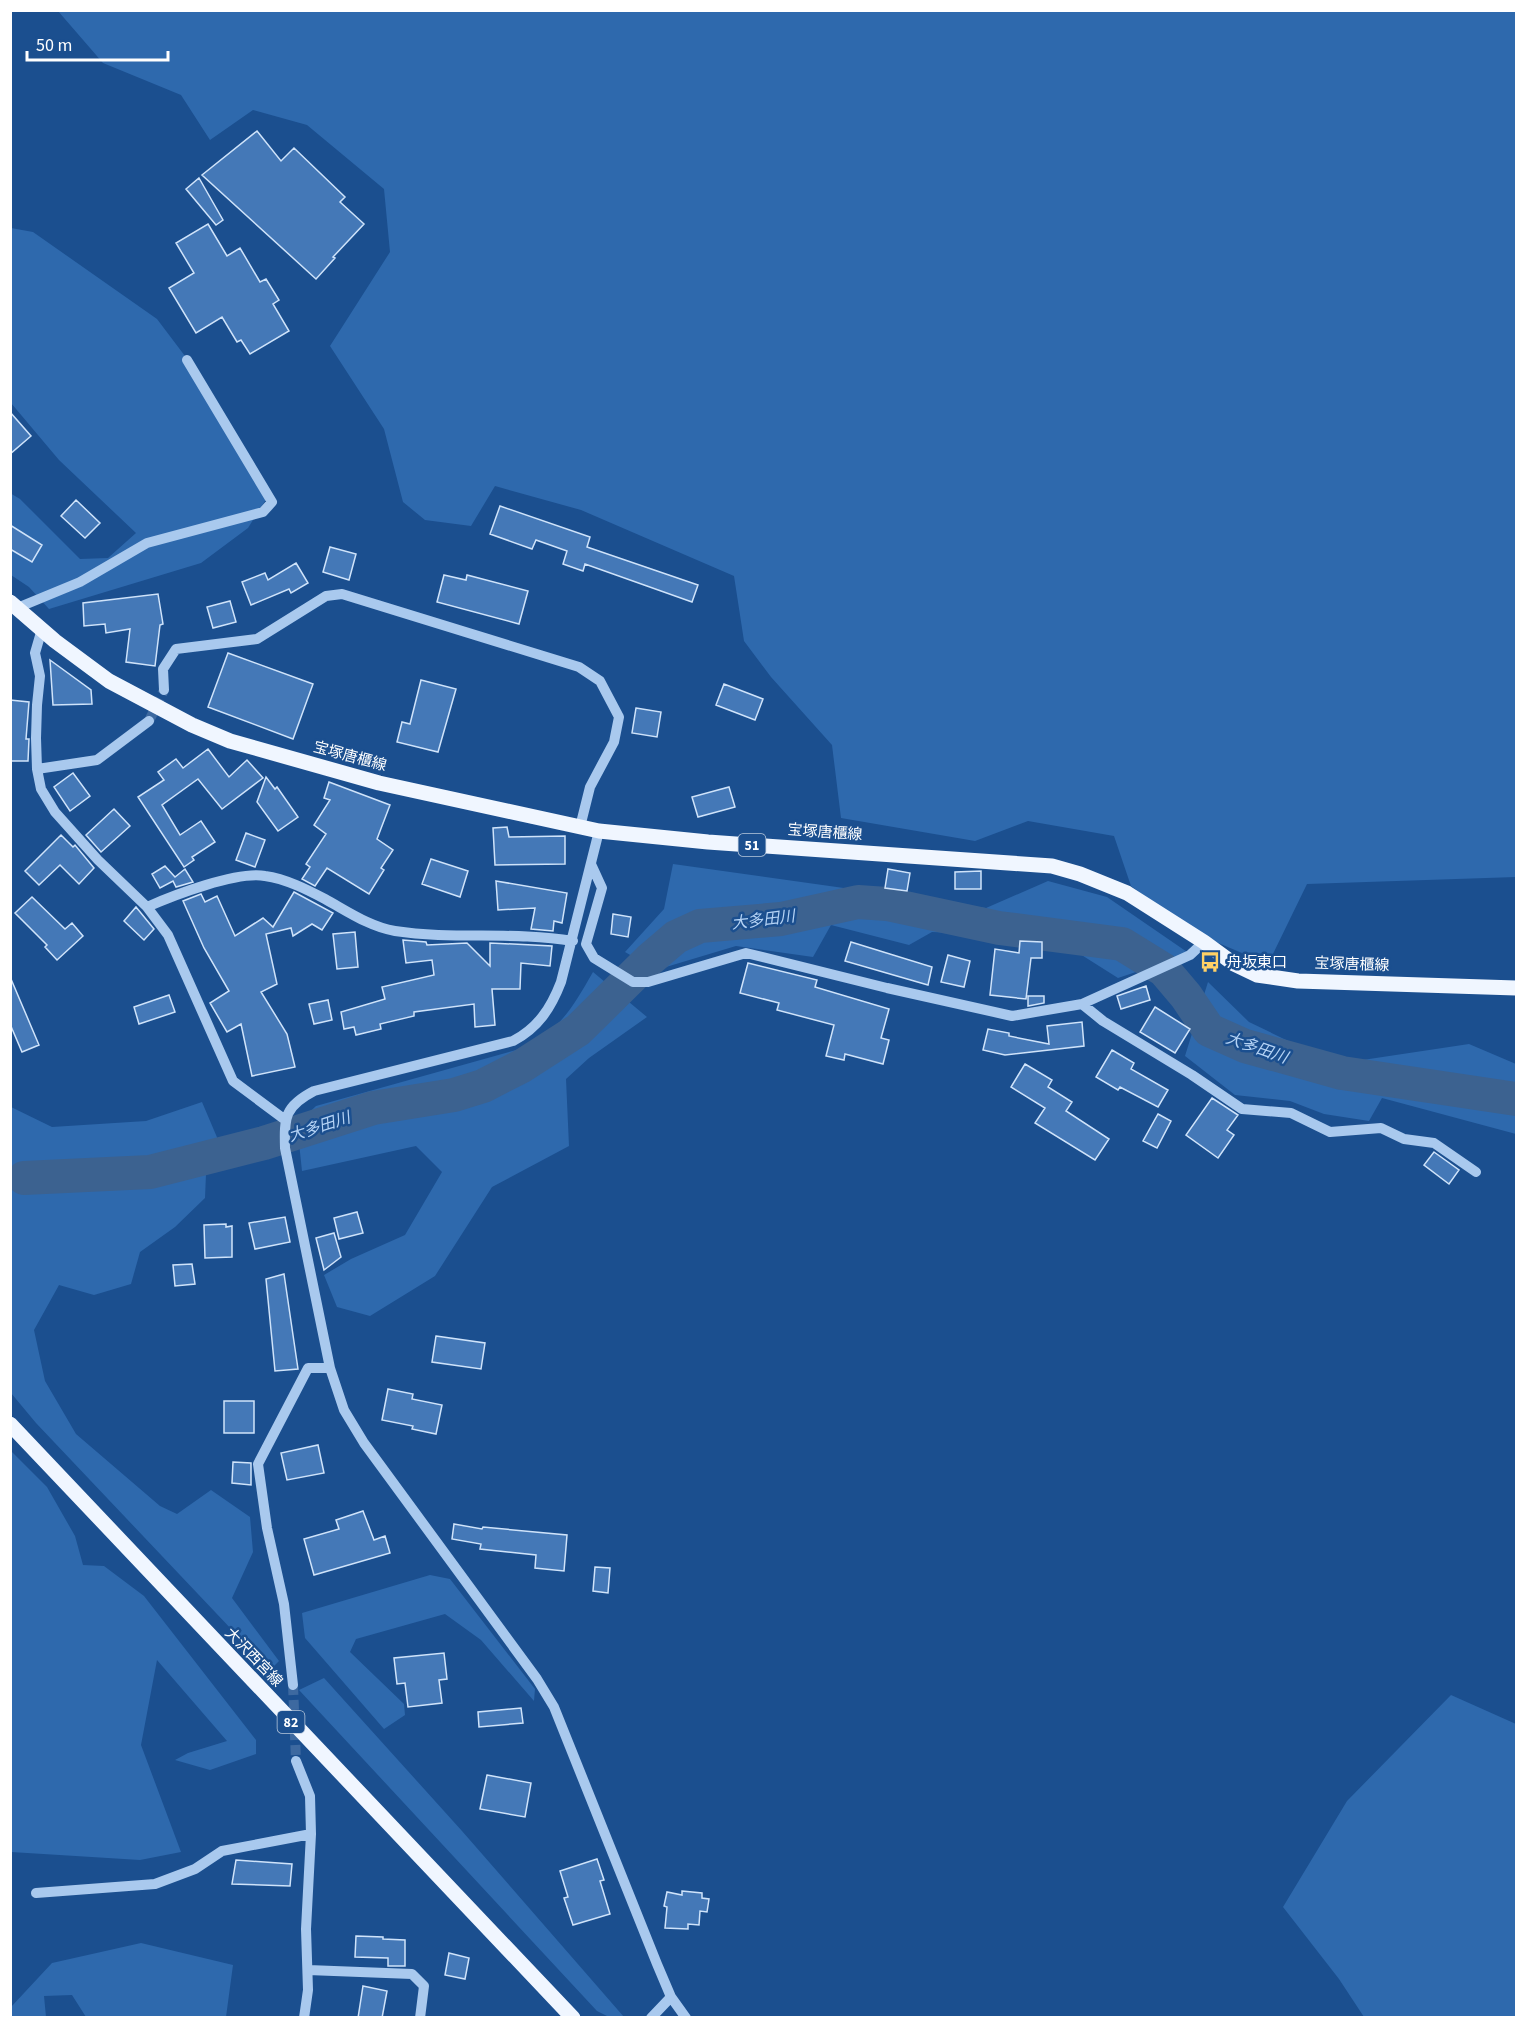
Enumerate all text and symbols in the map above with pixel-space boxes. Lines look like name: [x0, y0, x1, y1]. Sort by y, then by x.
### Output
scale bar: [27, 24, 168, 62]
text: 50 m: [36, 33, 72, 58]
street label: 宝塚唐櫃線: [311, 737, 389, 776]
street label: 宝塚唐櫃線: [787, 819, 863, 846]
road number: 51: [738, 834, 766, 856]
water label: 大多田川: [730, 905, 798, 935]
bus stop icon: 舟坂東口: [1198, 950, 1222, 974]
place label: 舟坂東口: [1227, 952, 1287, 973]
street label: 宝塚唐櫃線: [1314, 953, 1390, 976]
water label: 大多田川: [1223, 1027, 1292, 1069]
water label: 大多田川: [285, 1106, 355, 1147]
street label: 大沢西宮線: [220, 1623, 287, 1692]
road number: 82: [278, 1711, 304, 1733]

